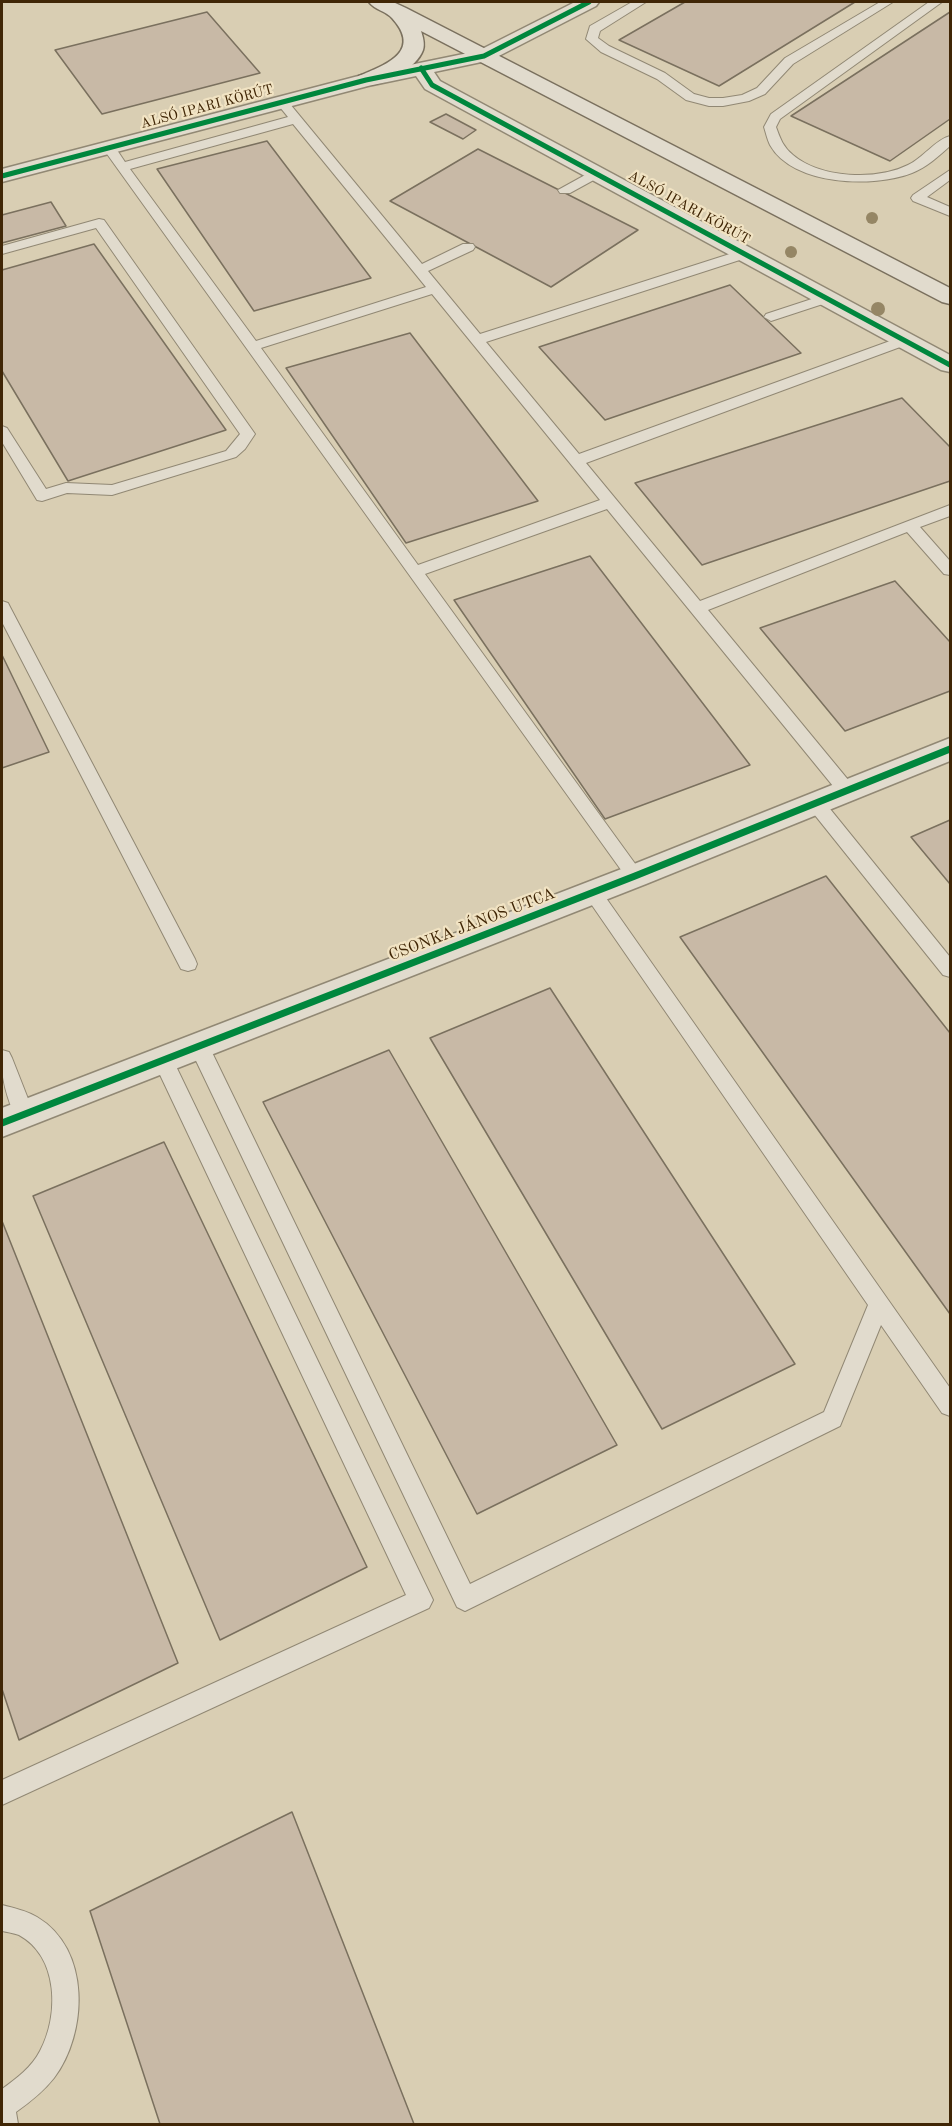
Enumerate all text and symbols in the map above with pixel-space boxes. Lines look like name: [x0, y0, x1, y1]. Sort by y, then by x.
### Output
street label: ALSÓ IPARI KÖRÚT: [139, 81, 275, 133]
street label: ALSÓ IPARI KÖRÚT: [625, 167, 753, 249]
street label: CSONKA JÁNOS UTCA: [386, 884, 558, 966]

